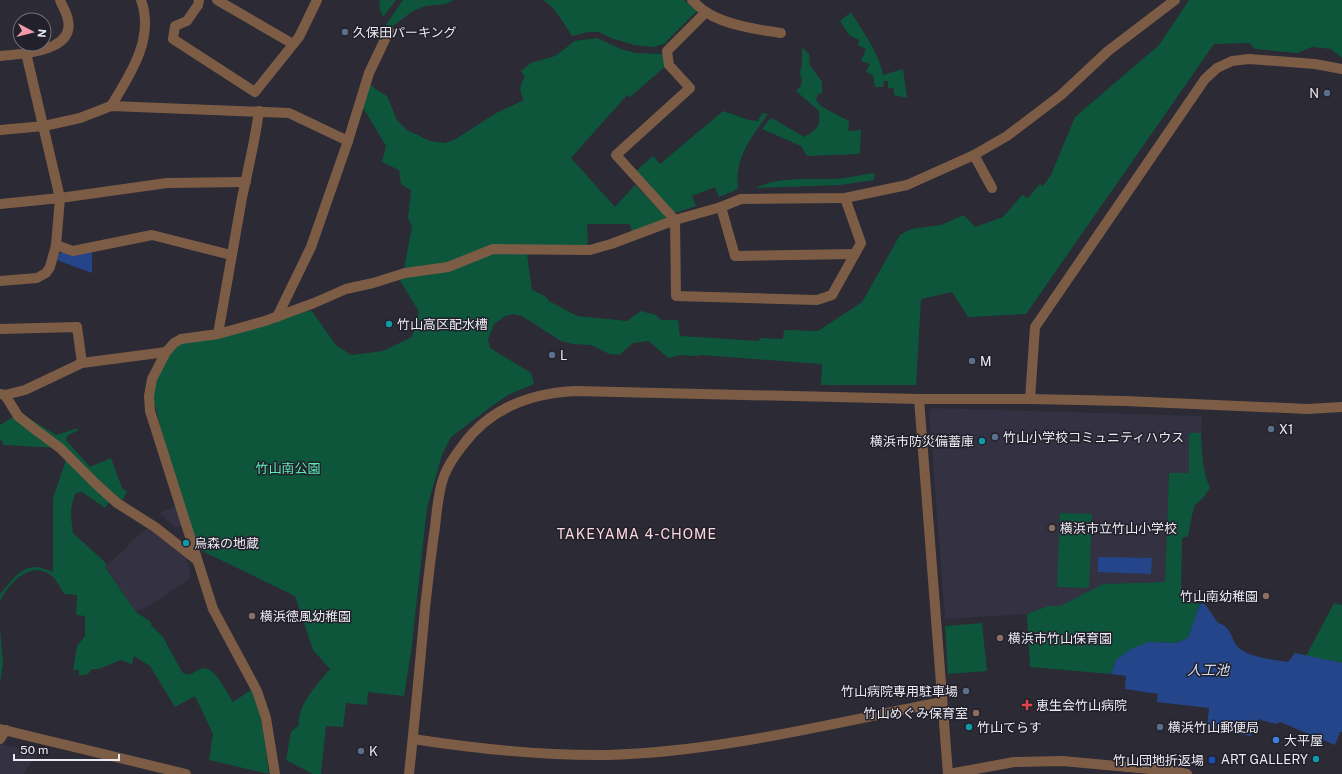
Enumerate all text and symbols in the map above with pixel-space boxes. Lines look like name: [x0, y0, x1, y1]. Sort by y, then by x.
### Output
north arrow: [12, 12, 52, 52]
place label: 久保田パーキング: [353, 25, 457, 40]
marker: 久保田パーキング: [340, 27, 350, 37]
text: N: [35, 28, 48, 38]
place label: N: [1309, 86, 1319, 101]
marker: N: [1322, 88, 1332, 98]
place label: 竹山高区配水槽: [397, 317, 488, 332]
marker: 竹山高区配水槽: [384, 319, 394, 329]
place label: L: [560, 348, 568, 363]
marker: L: [547, 350, 557, 360]
place label: M: [980, 354, 992, 369]
marker: M: [967, 356, 977, 366]
place label: X1: [1279, 422, 1293, 437]
marker: X1: [1266, 424, 1276, 434]
place label: 竹山小学校コミュニティハウス: [1003, 430, 1184, 445]
marker: 竹山小学校コミュニティハウス: [990, 432, 1000, 442]
place label: 横浜市防災備蓄庫: [870, 434, 974, 449]
marker: 横浜市防災備蓄庫: [977, 436, 987, 446]
park label: 竹山南公園: [255, 461, 321, 476]
place label: 横浜市立竹山小学校: [1060, 521, 1177, 536]
marker: 横浜市立竹山小学校: [1047, 523, 1057, 533]
district label: TAKEYAMA 4-CHOME: [557, 526, 717, 542]
place label: 烏森の地蔵: [194, 536, 259, 551]
marker: 烏森の地蔵: [181, 538, 191, 548]
place label: 竹山南幼稚園: [1180, 589, 1258, 604]
marker: 竹山南幼稚園: [1261, 591, 1271, 601]
place label: 横浜徳風幼稚園: [260, 609, 351, 624]
marker: 横浜徳風幼稚園: [247, 611, 257, 621]
place label: 横浜市竹山保育園: [1008, 631, 1112, 646]
marker: 横浜市竹山保育園: [995, 633, 1005, 643]
water label: 人工池: [1187, 662, 1231, 678]
place label: 竹山病院専用駐車場: [841, 684, 958, 699]
marker: 竹山病院専用駐車場: [961, 686, 971, 696]
place label: 恵生会竹山病院: [1036, 698, 1127, 713]
marker: 恵生会竹山病院: [1021, 699, 1033, 711]
place label: 竹山めぐみ保育室: [864, 706, 968, 721]
marker: 竹山めぐみ保育室: [971, 708, 981, 718]
place label: 竹山てらす: [977, 720, 1042, 735]
place label: 横浜竹山郵便局: [1168, 720, 1259, 735]
marker: 竹山てらす: [964, 722, 974, 732]
marker: 横浜竹山郵便局: [1155, 722, 1165, 732]
place label: 大平屋: [1284, 733, 1323, 748]
marker: 大平屋: [1271, 735, 1281, 745]
scale bar: [14, 736, 119, 762]
text: 50 m: [20, 743, 48, 757]
place label: K: [369, 744, 378, 759]
marker: K: [356, 746, 366, 756]
place label: ART GALLERY: [1221, 752, 1308, 767]
place label: 竹山団地折返場: [1113, 753, 1204, 768]
marker: ART GALLERY: [1311, 754, 1321, 764]
marker: 竹山団地折返場: [1207, 755, 1217, 765]

